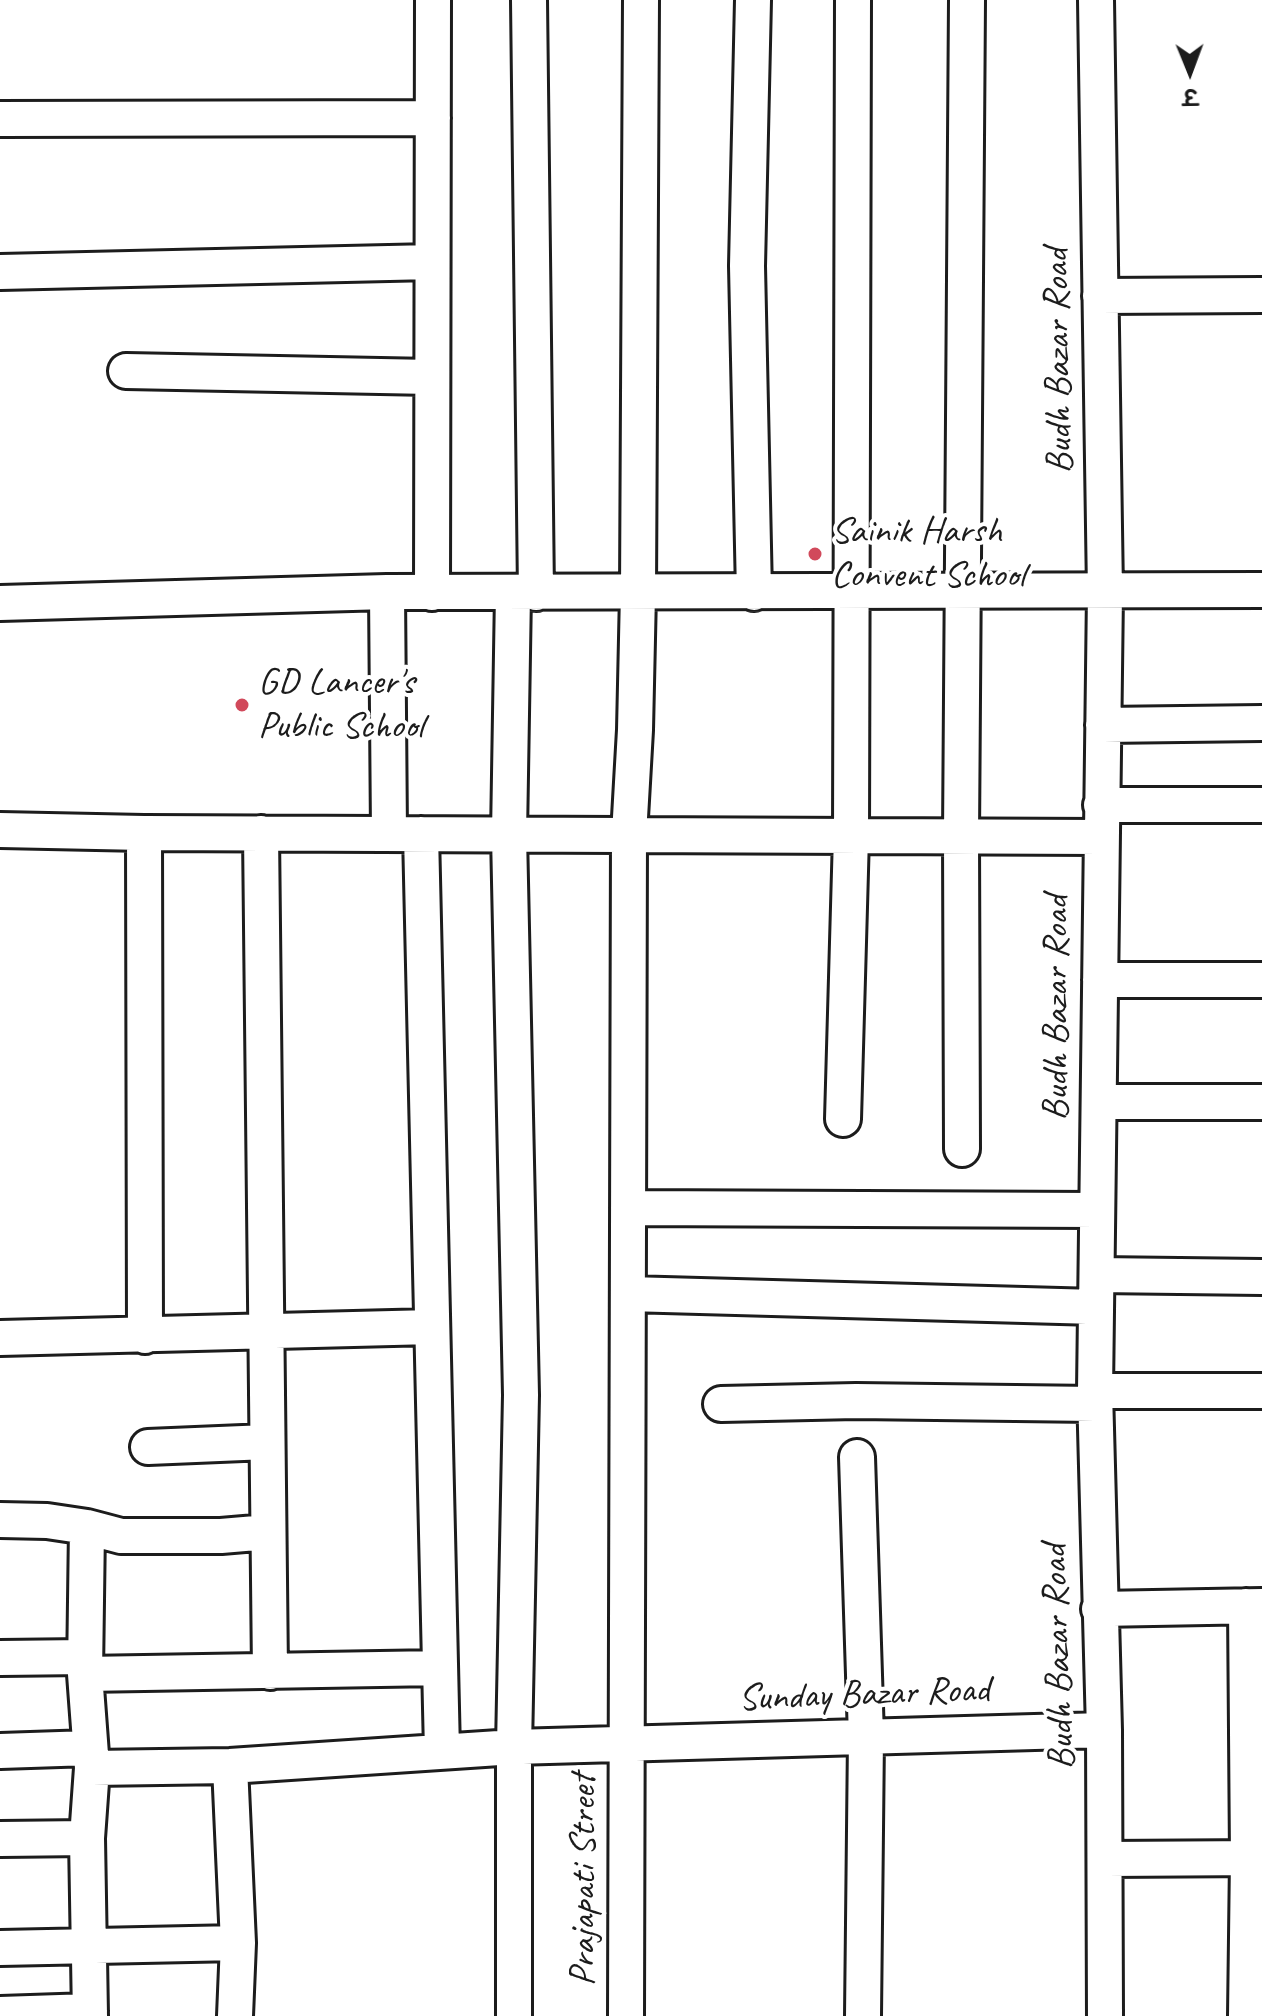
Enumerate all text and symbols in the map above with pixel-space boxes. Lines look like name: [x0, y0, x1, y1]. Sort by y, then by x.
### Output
north arrow: [1150, 32, 1230, 112]
text: उ: [1183, 82, 1198, 110]
street label: Budh Bazar Road: [1034, 248, 1084, 474]
place label: Sainik Harsh Convent School: [831, 509, 1025, 598]
marker: Sainik Harsh Convent School: [806, 545, 824, 563]
place label: GD Lancer's Public School: [258, 660, 423, 750]
marker: GD Lancer's Public School: [233, 696, 251, 714]
street label: Budh Bazar Road: [1034, 895, 1080, 1121]
street label: Budh Bazar Road: [1032, 1544, 1086, 1770]
street label: Sunday Bazar Road: [738, 1668, 990, 1722]
street label: Prajapati Street: [561, 1774, 607, 1986]

